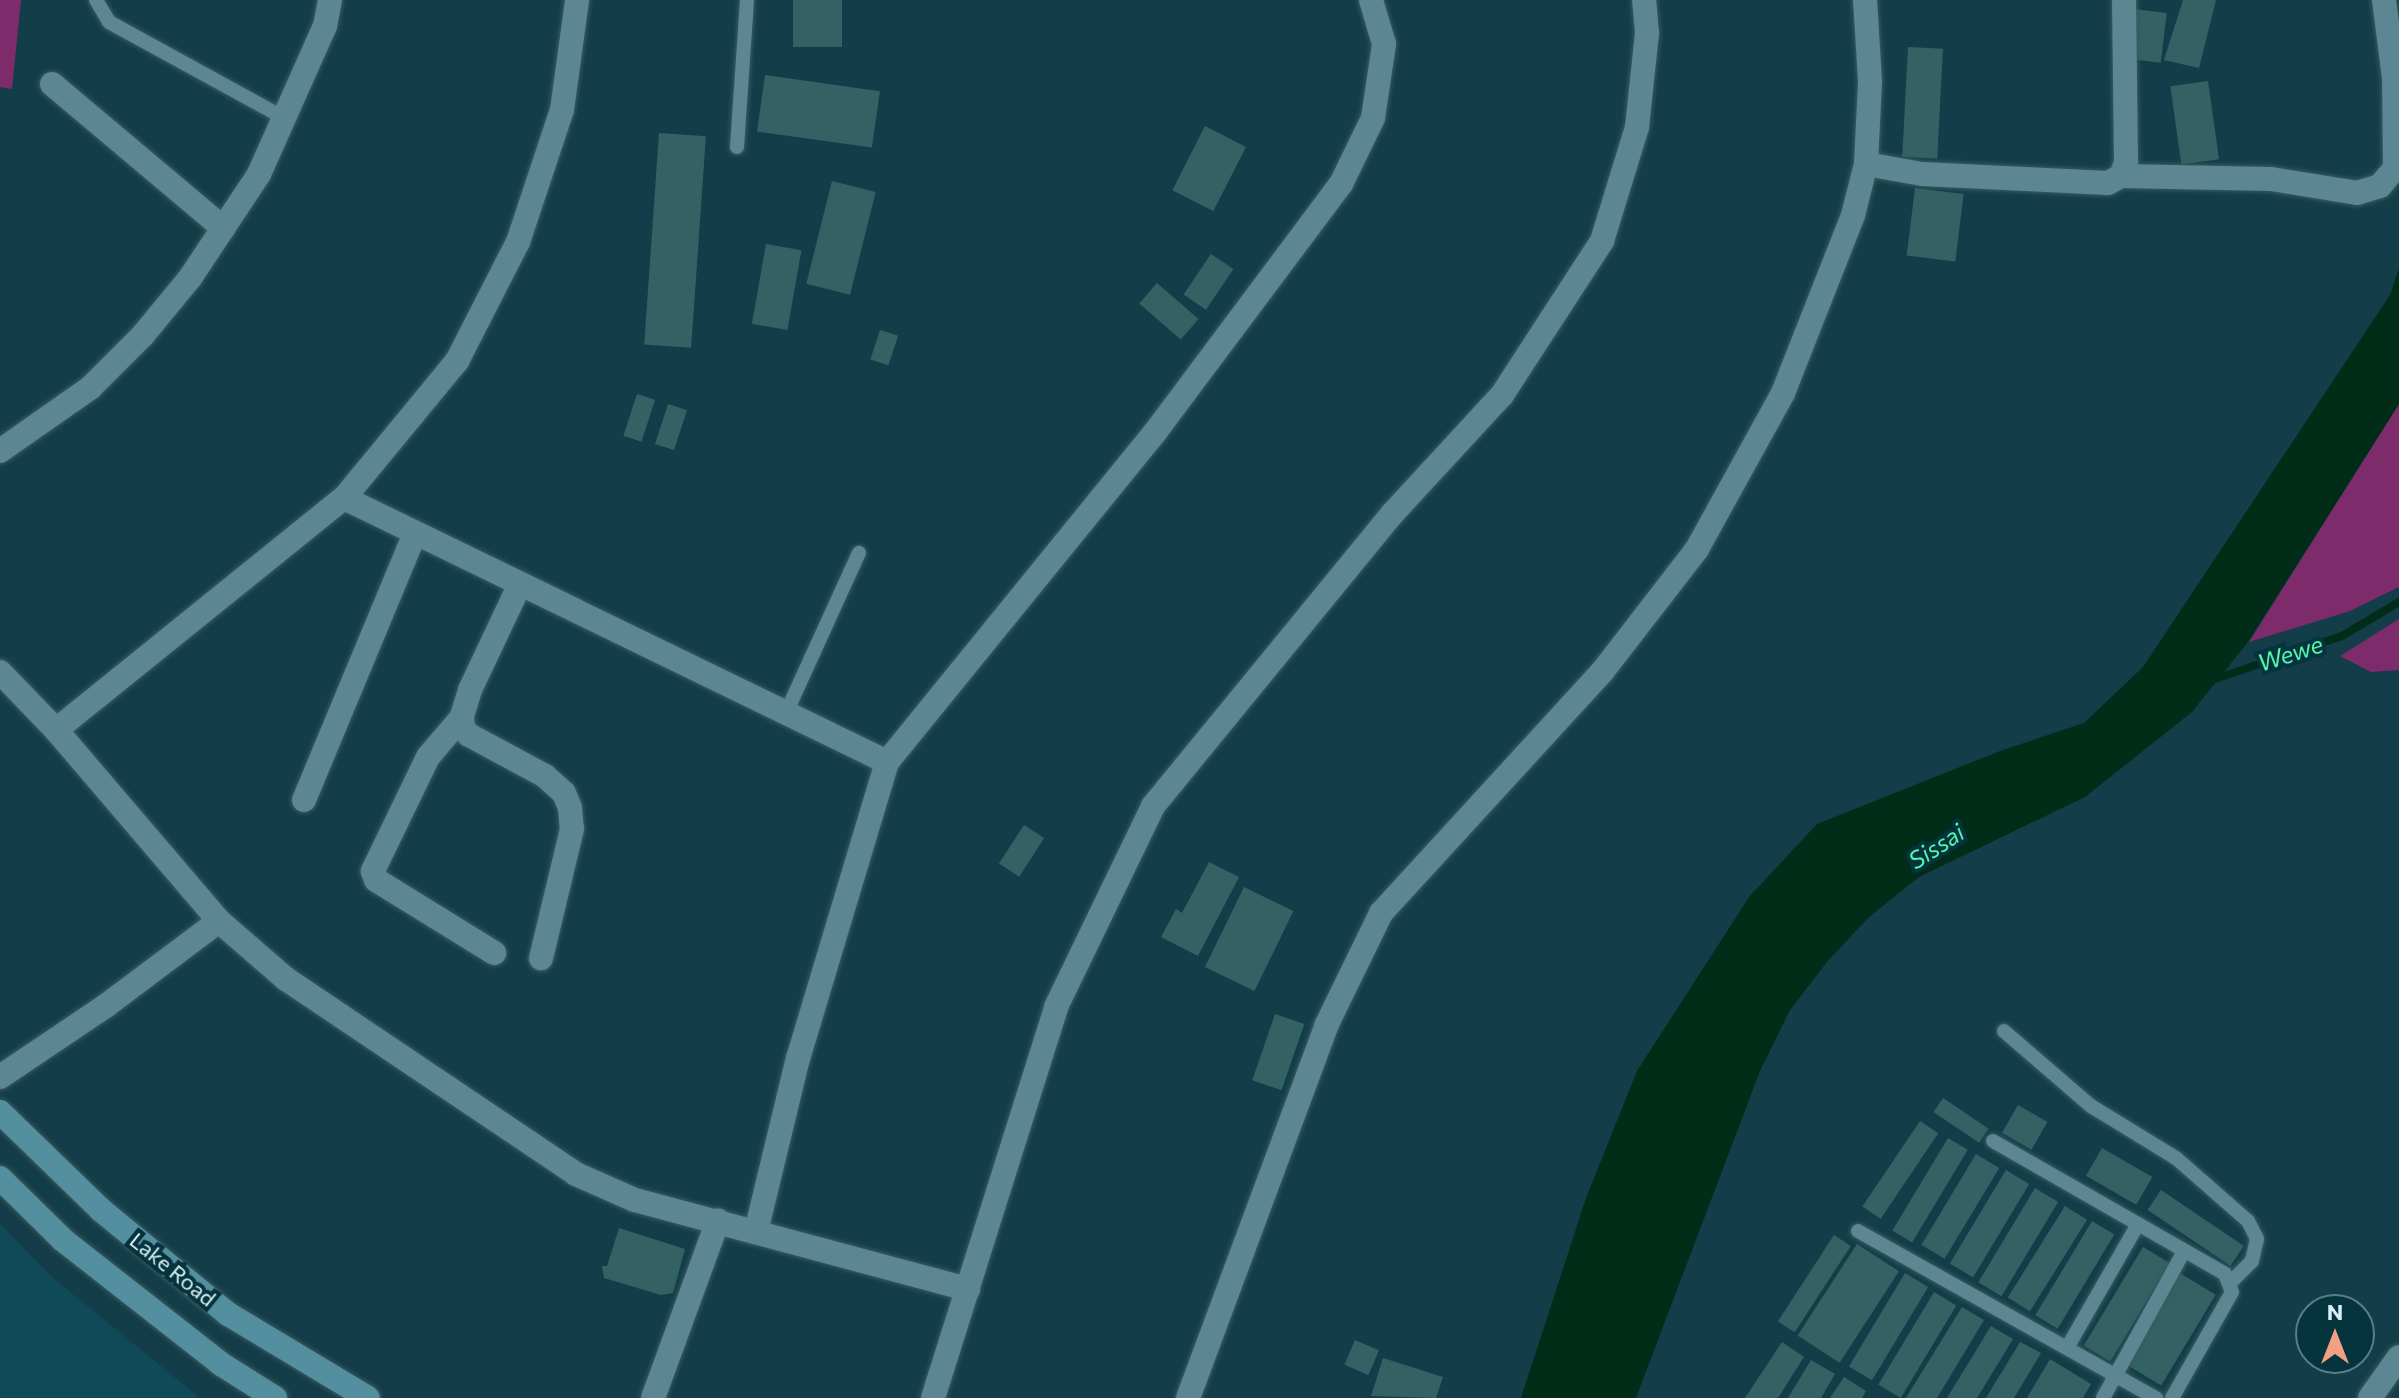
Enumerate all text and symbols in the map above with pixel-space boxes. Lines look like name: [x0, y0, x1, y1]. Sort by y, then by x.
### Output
water label: Wewe: [2254, 629, 2326, 677]
water label: Sissai: [1903, 817, 1969, 875]
street label: Lake Road: [125, 1226, 221, 1312]
north arrow: [2295, 1294, 2375, 1374]
text: N: [2327, 1298, 2343, 1325]

